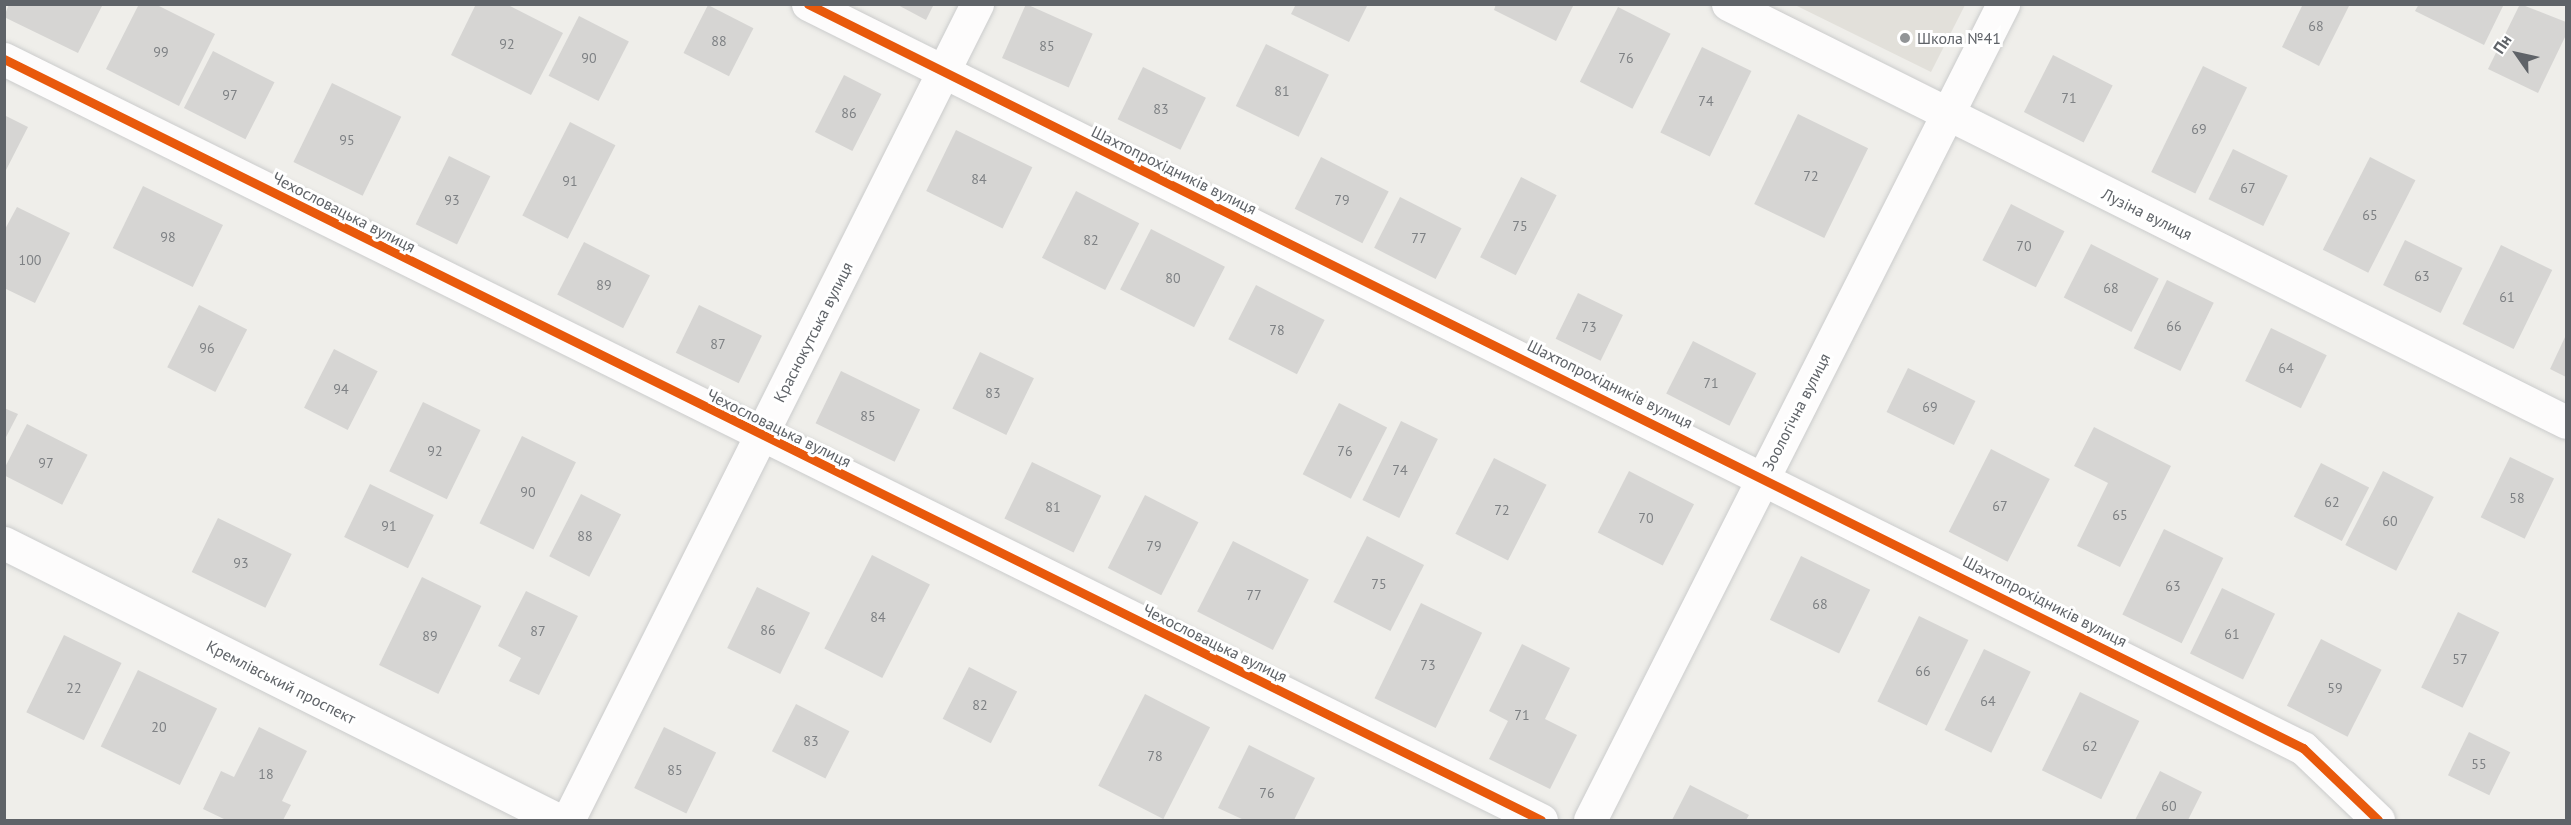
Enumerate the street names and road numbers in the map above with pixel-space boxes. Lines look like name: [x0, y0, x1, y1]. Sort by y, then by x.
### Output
street label: Шахтопрохідників вулиця: [1088, 122, 1260, 218]
street label: Чехословацька вулиця: [269, 168, 419, 256]
street label: Лузіна вулиця: [2099, 184, 2195, 244]
street label: Краснокутська вулиця: [769, 259, 857, 405]
street label: Шахтопрохідників вулиця: [1524, 336, 1696, 432]
street label: Зоологічна вулиця: [1758, 350, 1834, 474]
street label: Чехословацька вулиця: [704, 385, 854, 471]
street label: Шахтопрохідників вулиця: [1960, 551, 2130, 651]
street label: Чехословацька вулиця: [1140, 600, 1290, 686]
street label: Кремлівський проспект: [203, 636, 359, 728]

